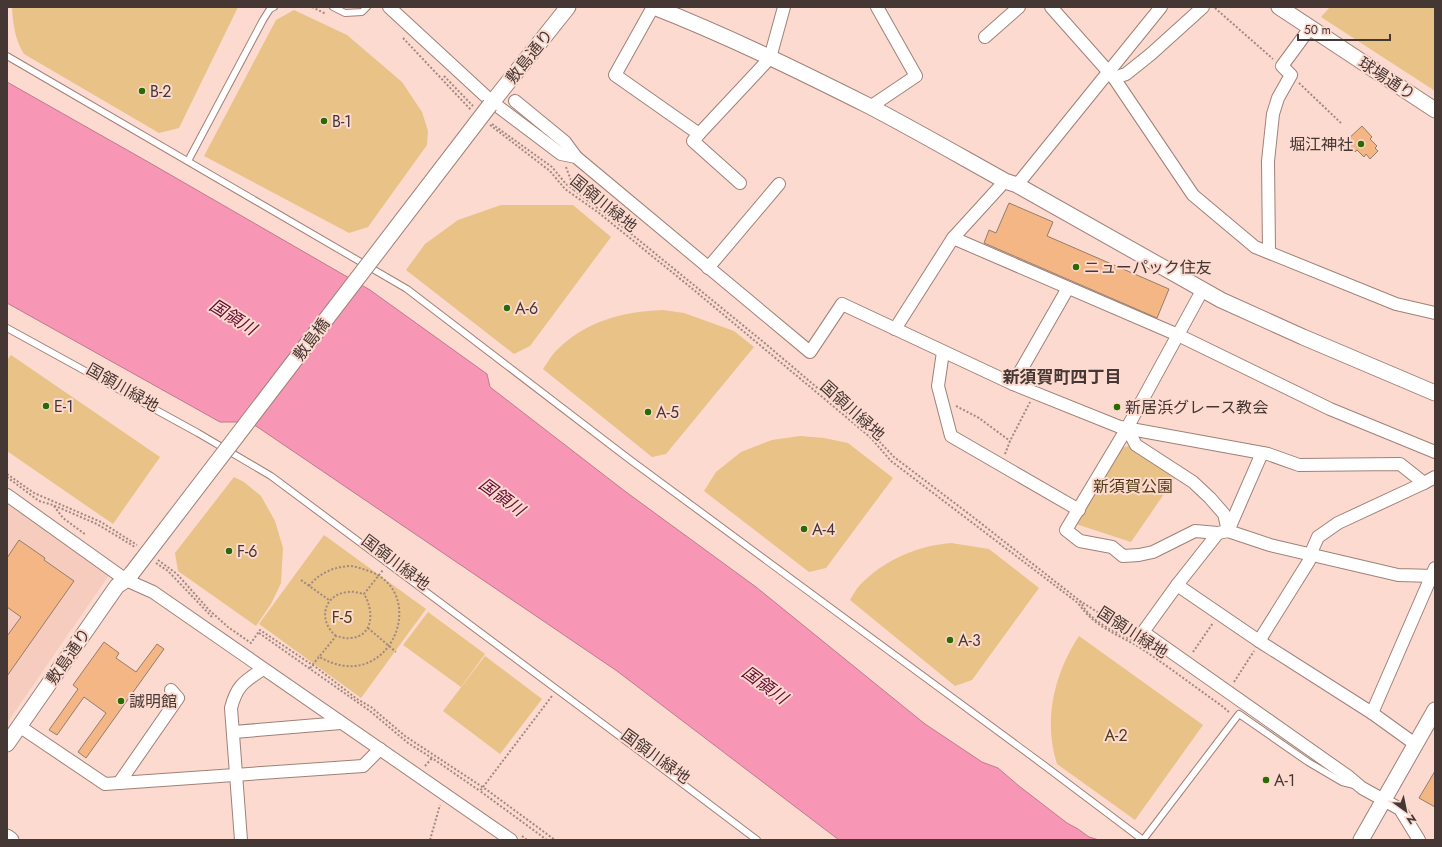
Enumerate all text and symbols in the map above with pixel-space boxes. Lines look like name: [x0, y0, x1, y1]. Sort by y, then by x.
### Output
scale bar: [1298, 16, 1390, 42]
text: 50 m: [1304, 21, 1331, 39]
street label: 敷島通り: [500, 24, 558, 88]
street label: 球場通り: [1354, 51, 1420, 105]
place label: B-2: [150, 80, 171, 103]
marker: B-2: [137, 86, 147, 96]
place label: B-1: [332, 110, 352, 133]
marker: B-1: [319, 116, 329, 126]
place label: 堀江神社: [1289, 133, 1353, 156]
marker: 堀江神社: [1356, 139, 1366, 149]
street label: 国領川緑地: [565, 169, 642, 238]
place label: ニューパック住友: [1084, 256, 1212, 279]
marker: ニューパック住友: [1071, 262, 1081, 272]
water label: 国領川: [205, 293, 263, 342]
place label: A-6: [515, 297, 538, 320]
marker: A-6: [502, 303, 512, 313]
street label: 敷島橋: [288, 313, 335, 365]
street label: 国領川緑地: [82, 357, 163, 417]
district label: 新須賀町四丁目: [1003, 365, 1122, 389]
street label: 国領川緑地: [815, 375, 890, 446]
place label: E-1: [54, 395, 73, 418]
place label: 新居浜グレース教会: [1125, 396, 1268, 419]
marker: E-1: [41, 401, 51, 411]
place label: A-5: [656, 401, 679, 424]
marker: 新居浜グレース教会: [1112, 402, 1122, 412]
marker: A-5: [643, 407, 653, 417]
water label: 国領川: [474, 472, 531, 523]
park label: 新須賀公園: [1093, 475, 1173, 498]
place label: A-4: [812, 518, 835, 541]
marker: A-4: [799, 524, 809, 534]
street label: 国領川緑地: [357, 529, 435, 596]
place label: F-6: [237, 540, 258, 563]
marker: F-6: [224, 546, 234, 556]
street label: 国領川緑地: [1093, 601, 1173, 664]
park label: F-5: [332, 606, 352, 629]
street label: 敷島通り: [41, 623, 96, 689]
place label: A-3: [958, 629, 981, 652]
marker: A-3: [945, 635, 955, 645]
water label: 国領川: [737, 660, 794, 711]
place label: 誠明館: [129, 690, 177, 713]
marker: 誠明館: [116, 696, 126, 706]
street label: 国領川緑地: [617, 724, 695, 789]
park label: A-2: [1104, 724, 1128, 747]
place label: A-1: [1274, 769, 1295, 792]
marker: A-1: [1261, 775, 1271, 785]
north arrow: [1386, 791, 1426, 831]
text: N: [1403, 810, 1419, 828]

